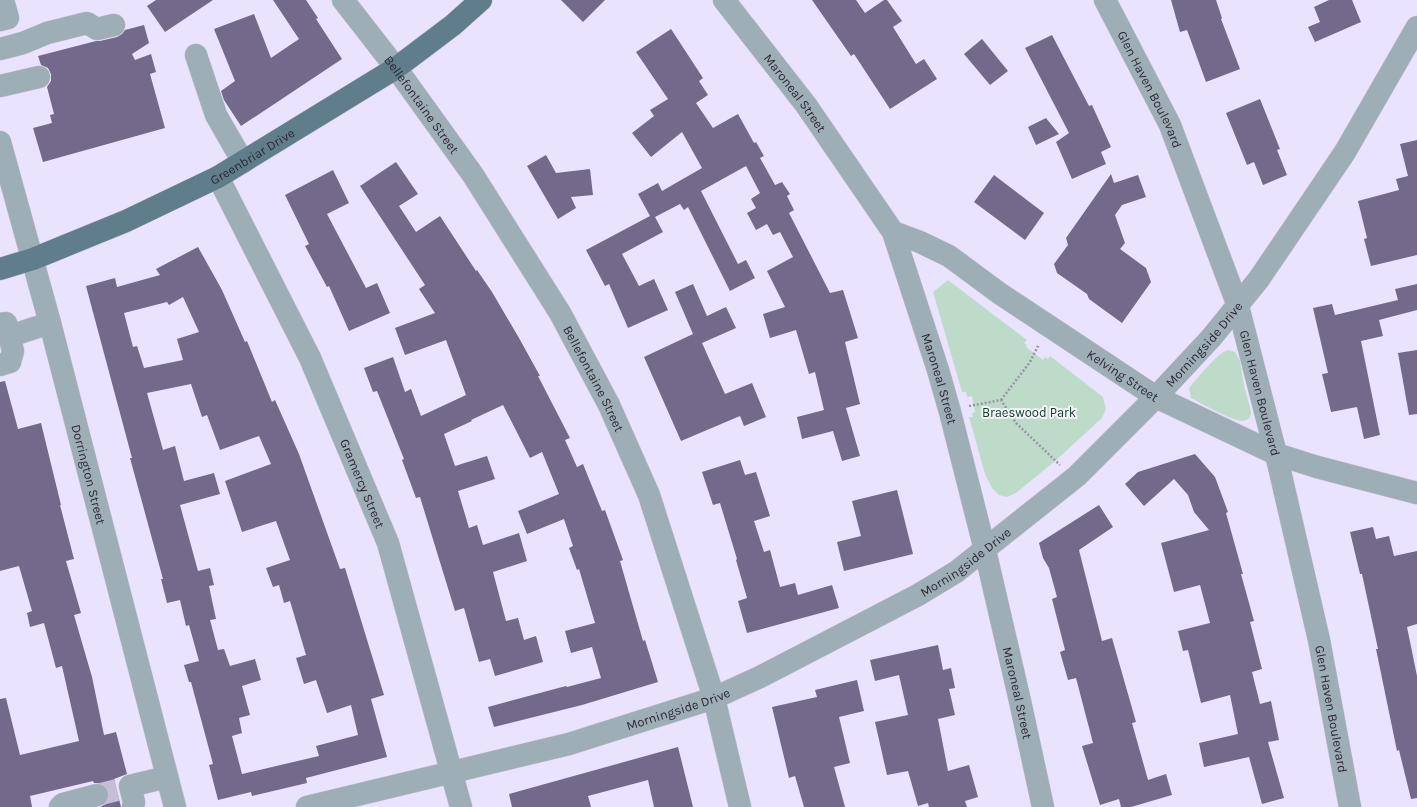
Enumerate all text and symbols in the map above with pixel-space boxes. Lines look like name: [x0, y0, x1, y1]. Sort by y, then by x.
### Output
street label: Glen Haven Boulevard: [1115, 28, 1185, 150]
street label: Maroneal Street: [761, 50, 830, 135]
street label: Bellefontaine Street: [382, 52, 463, 156]
street label: Greenbriar Drive: [208, 124, 297, 187]
street label: Morningside Drive: [1162, 298, 1245, 390]
street label: Bellefontaine Street: [560, 323, 627, 434]
street label: Glen Haven Boulevard: [1237, 328, 1284, 457]
street label: Maroneal Street: [919, 331, 960, 426]
street label: Kelving Street: [1084, 346, 1162, 404]
park label: Braeswood Park: [982, 405, 1076, 420]
street label: Dorrington Street: [69, 423, 109, 526]
street label: Gramercy Street: [337, 436, 388, 530]
street label: Morningside Drive: [917, 524, 1014, 600]
street label: Glen Haven Boulevard: [1313, 644, 1351, 774]
street label: Maroneal Street: [1000, 645, 1036, 741]
street label: Morningside Drive: [624, 684, 732, 733]

